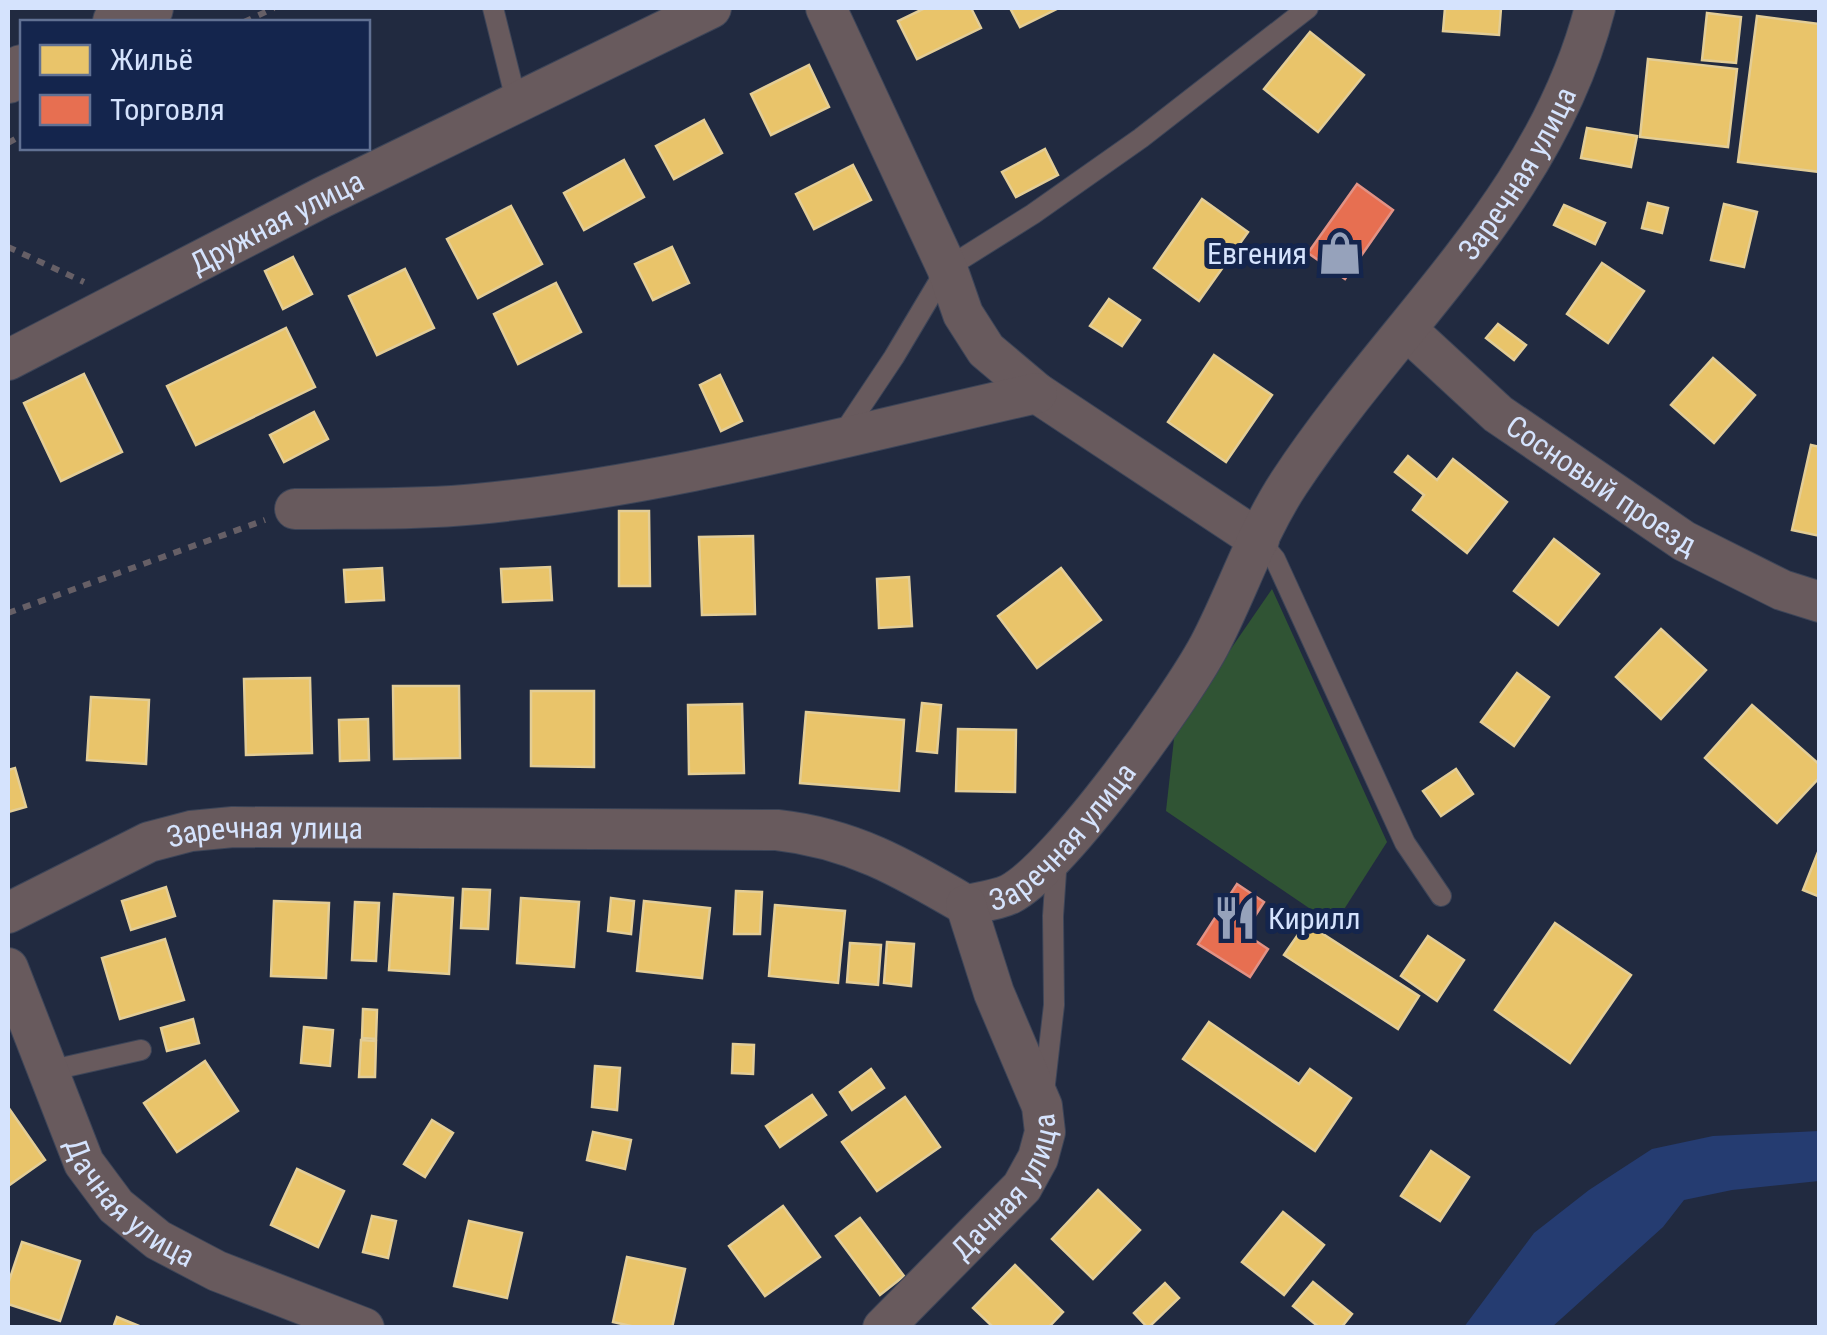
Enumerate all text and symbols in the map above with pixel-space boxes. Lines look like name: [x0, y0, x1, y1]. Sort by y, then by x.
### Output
legend: [20, 20, 370, 150]
text: Жильё: [110, 42, 193, 77]
street label: Заречная улица: [1450, 81, 1583, 266]
text: Торговля: [110, 92, 225, 127]
street label: Дружная улица: [184, 163, 369, 281]
shop icon: Евгения: [1316, 229, 1364, 277]
place label: Евгения: [1207, 236, 1307, 271]
street label: Сосновый проезд: [1500, 408, 1702, 562]
street label: Заречная улица: [985, 755, 1143, 918]
street label: Заречная улица: [163, 809, 363, 854]
restaurant icon: Кирилл: [1211, 894, 1259, 942]
place label: Кирилл: [1268, 901, 1360, 936]
street label: Дачная улица: [943, 1112, 1063, 1266]
street label: Дачная улица: [58, 1133, 201, 1274]

